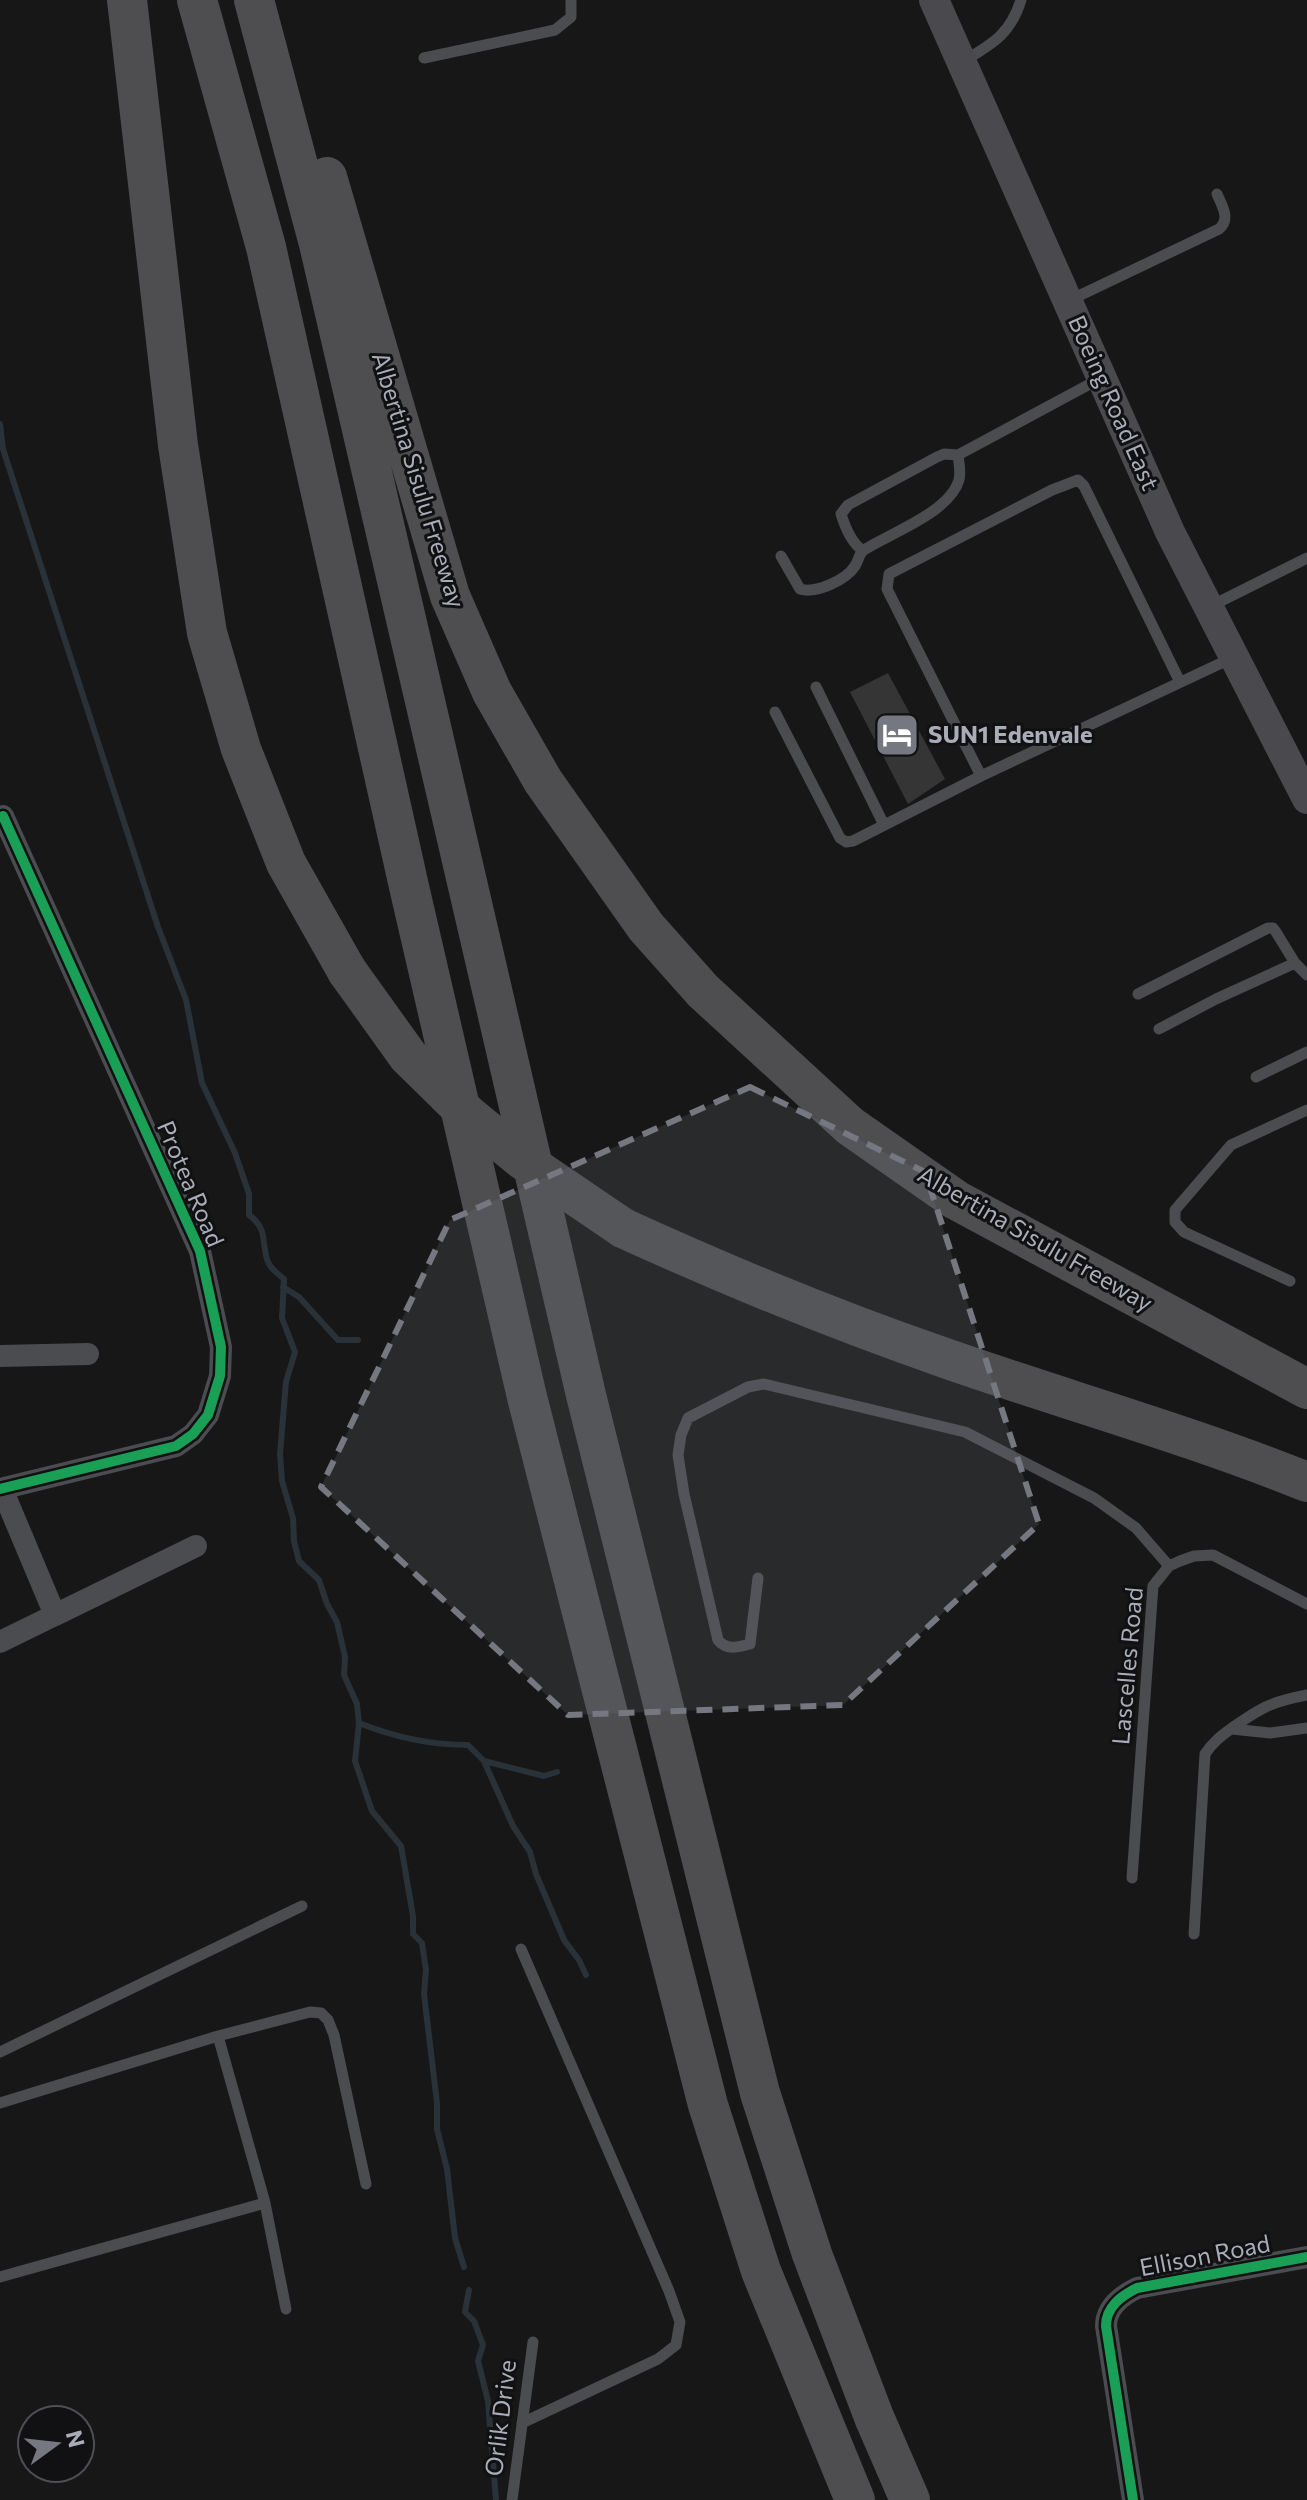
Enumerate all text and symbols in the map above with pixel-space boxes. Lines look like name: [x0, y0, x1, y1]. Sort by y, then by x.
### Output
street label: Boeing Road East: [1063, 311, 1166, 494]
street label: Albertina Sisulu Freeway: [367, 348, 472, 611]
hotel icon: SUN1 Edenvale: [873, 711, 921, 759]
place label: SUN1 Edenvale: [928, 719, 1093, 748]
street label: Protea Road: [152, 1116, 231, 1251]
street label: Albertina Sisulu Freeway: [913, 1159, 1158, 1317]
street label: Lascelles Road: [1105, 1586, 1148, 1746]
street label: Ellison Road: [1137, 2228, 1272, 2281]
street label: Orlik Drive: [478, 2358, 521, 2478]
north arrow: [16, 2404, 96, 2484]
text: N: [61, 2427, 91, 2450]

